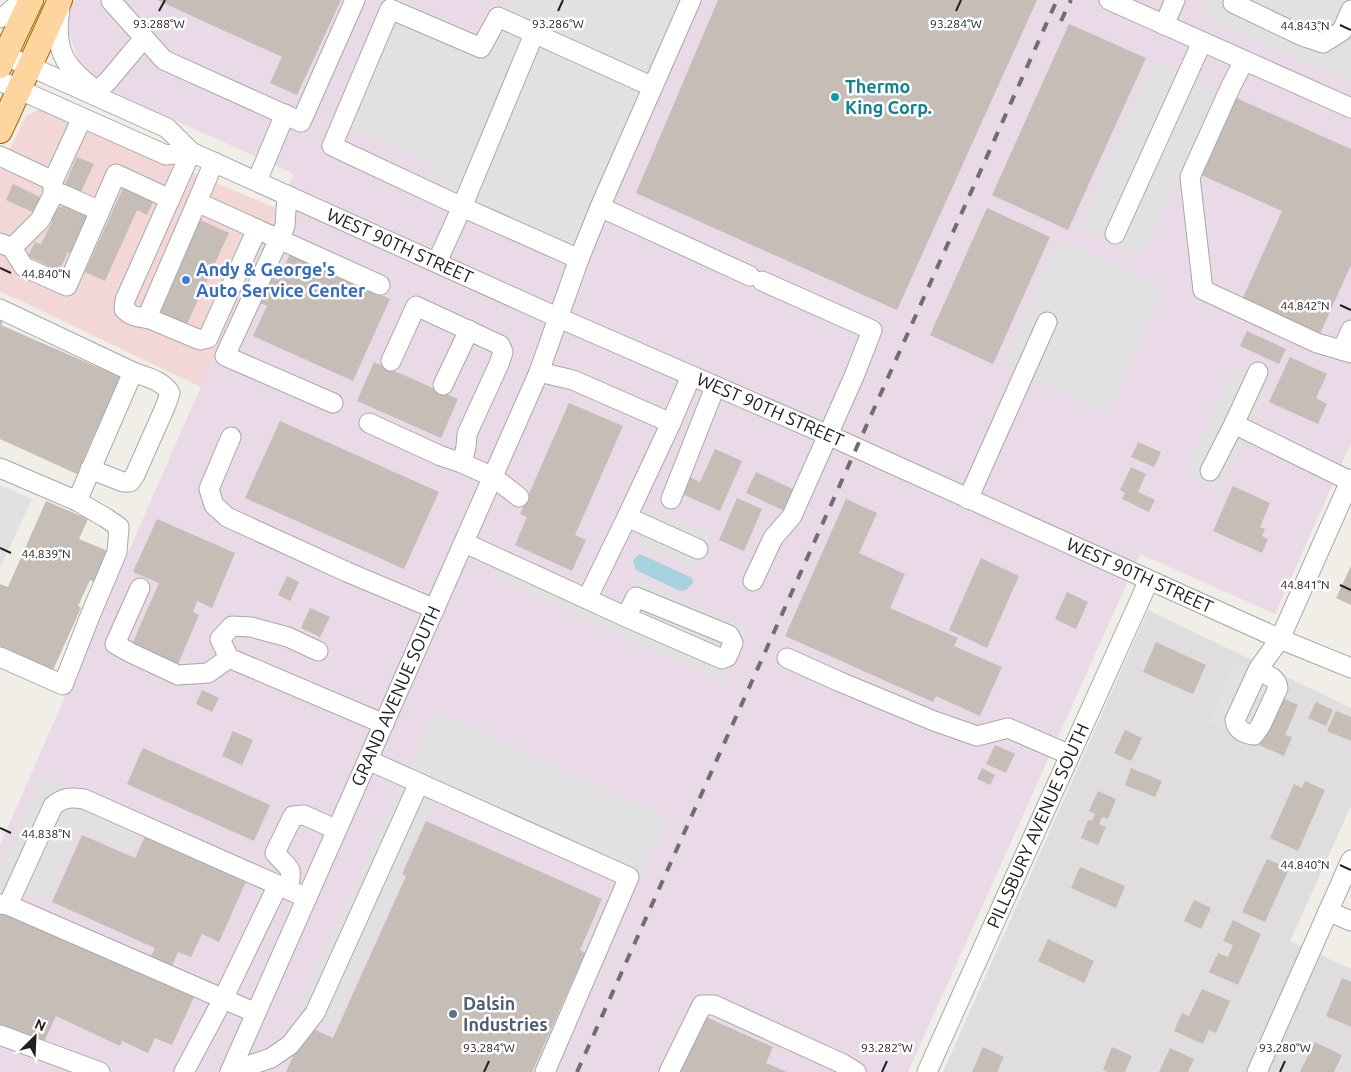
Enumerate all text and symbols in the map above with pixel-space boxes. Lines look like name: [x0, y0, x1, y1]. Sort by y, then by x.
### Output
text: 93.288°W: [133, 17, 185, 30]
text: 93.286°W: [532, 17, 584, 30]
text: 93.284°W: [930, 17, 982, 30]
text: 44.843°N: [1280, 19, 1330, 32]
place label: Thermo King Corp.: [845, 76, 932, 117]
marker: Thermo King Corp.: [829, 91, 841, 103]
street label: WEST 90TH STREET: [324, 204, 476, 287]
place label: Andy & George's Auto Service Center: [196, 259, 366, 300]
text: 44.840°N: [21, 267, 71, 280]
marker: Andy & George's Auto Service Center: [180, 274, 192, 286]
text: 44.842°N: [1280, 299, 1330, 312]
street label: WEST 90TH STREET: [694, 368, 847, 450]
street label: WEST 90TH STREET: [1064, 533, 1216, 616]
text: 44.839°N: [21, 547, 71, 560]
text: 44.841°N: [1280, 578, 1330, 591]
street label: GRAND AVENUE SOUTH: [347, 602, 444, 789]
street label: PILLSBURY AVENUE SOUTH: [982, 720, 1092, 931]
text: 44.838°N: [21, 827, 71, 840]
text: 44.840°N: [1280, 858, 1330, 871]
place label: Dalsin Industries: [463, 993, 548, 1034]
marker: Dalsin Industries: [447, 1008, 459, 1020]
north arrow: [10, 1012, 60, 1062]
text: N: [32, 1016, 48, 1035]
text: 93.284°W: [463, 1041, 515, 1054]
text: 93.282°W: [861, 1041, 913, 1054]
text: 93.280°W: [1259, 1041, 1311, 1054]

